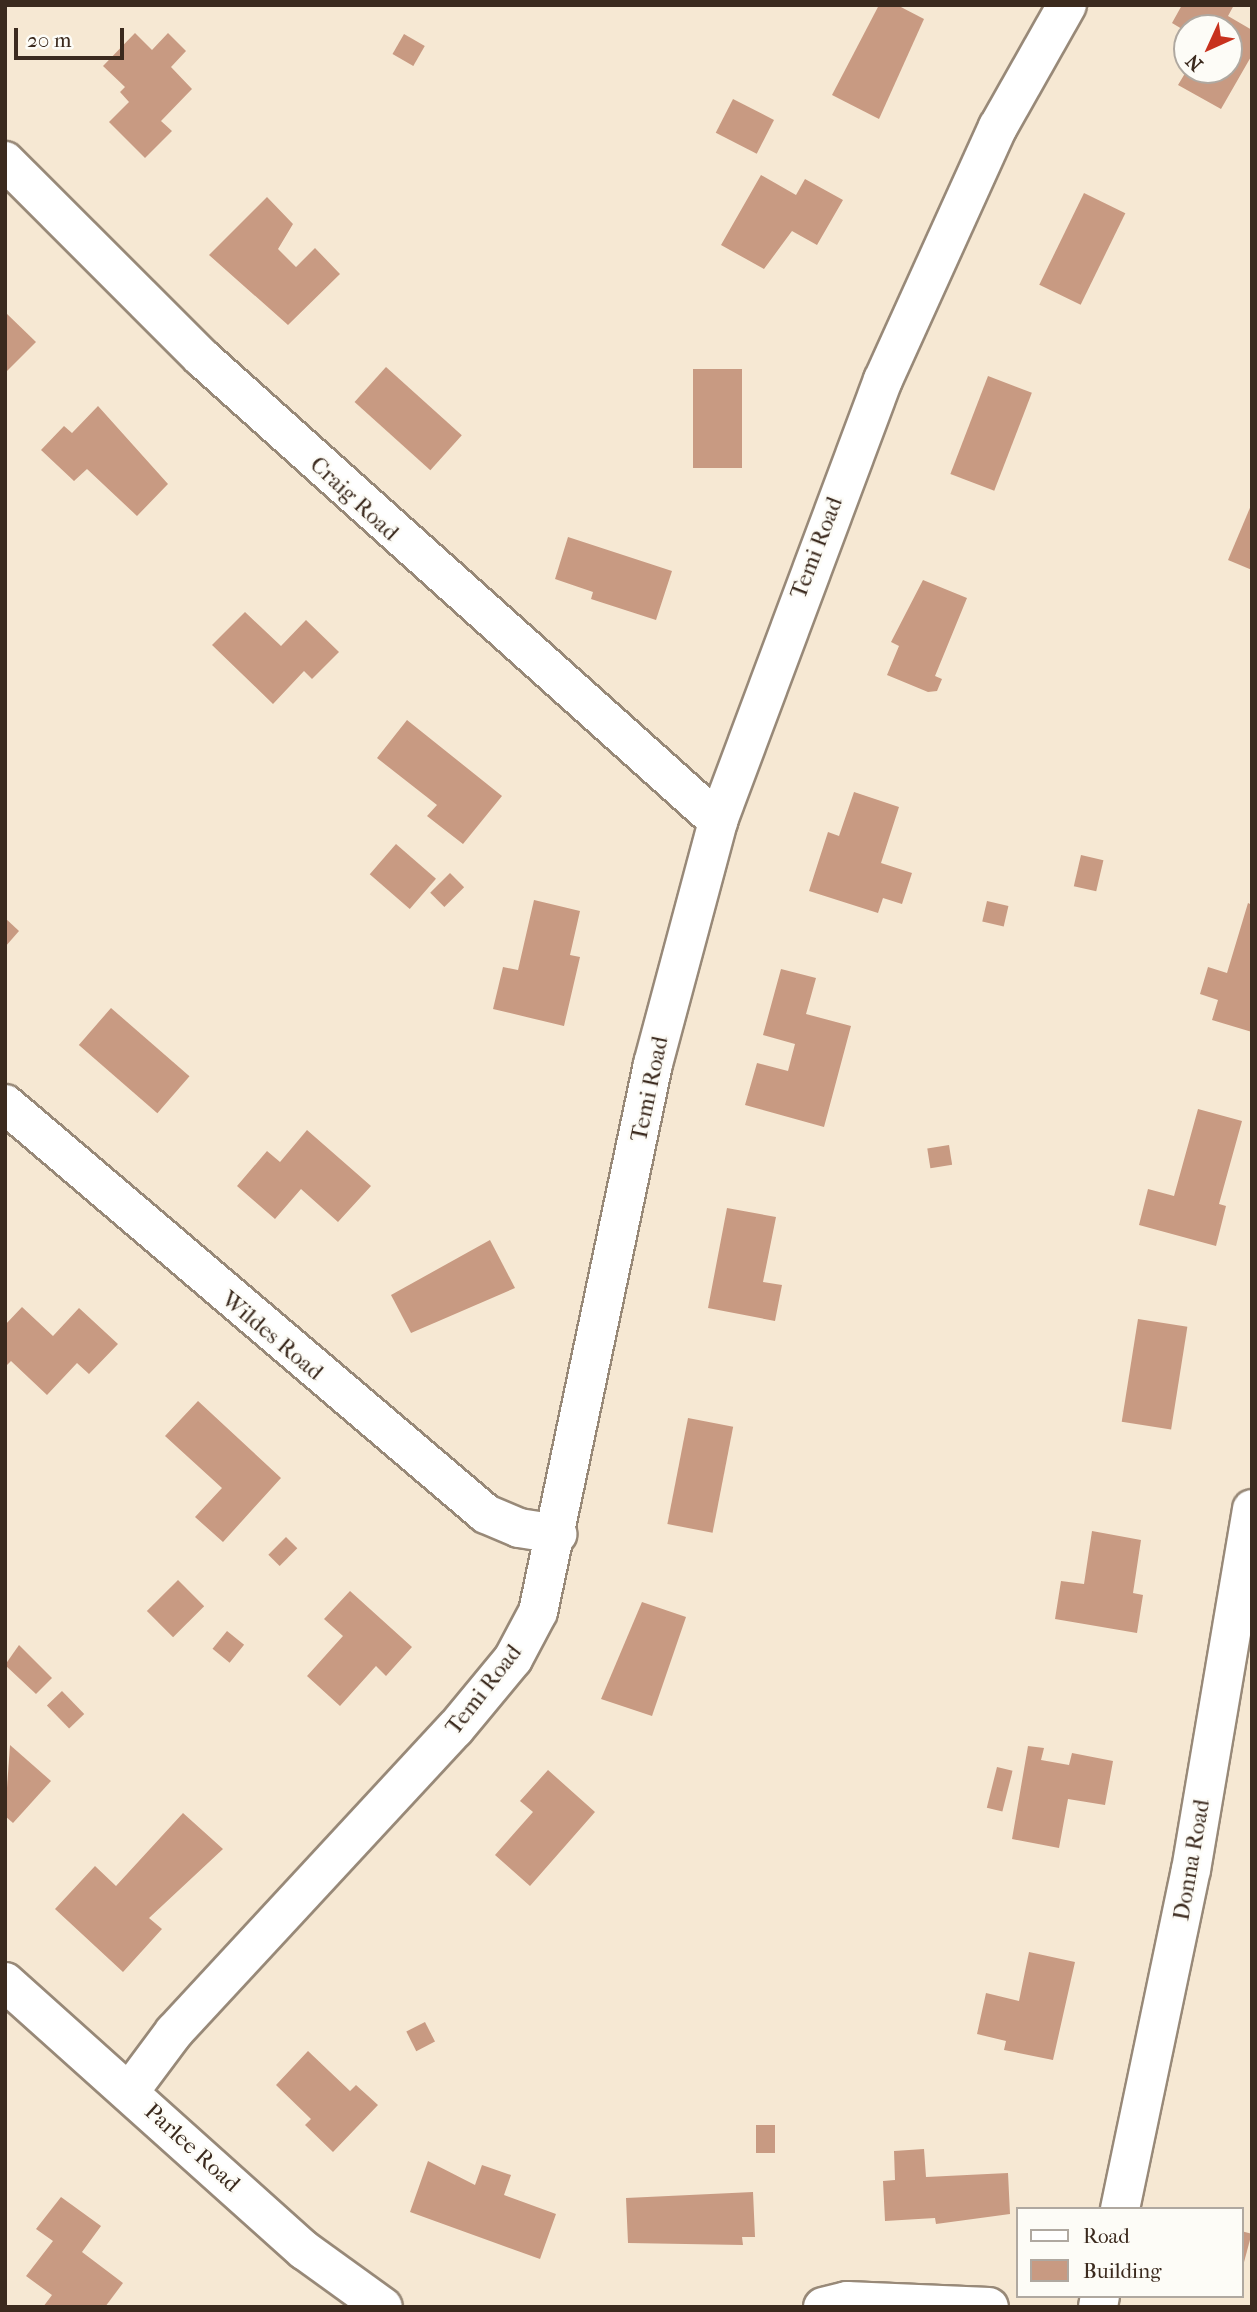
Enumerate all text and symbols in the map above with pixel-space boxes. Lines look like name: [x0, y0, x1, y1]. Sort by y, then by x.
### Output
scale bar: [18, 14, 128, 58]
north arrow: [1173, 14, 1243, 84]
text: 20 m: [27, 28, 71, 52]
text: N: [1182, 50, 1207, 75]
street label: Craig Road: [304, 451, 404, 547]
street label: Temi Road: [785, 493, 849, 603]
street label: Temi Road: [625, 1034, 675, 1144]
street label: Wildes Road: [216, 1286, 328, 1386]
street label: Temi Road: [440, 1639, 528, 1741]
street label: Donna Road: [1168, 1797, 1216, 1923]
street label: Parlee Road: [139, 2098, 245, 2198]
legend: [1016, 2207, 1243, 2298]
text: Road: [1083, 2224, 1130, 2248]
text: Building: [1083, 2259, 1161, 2283]

